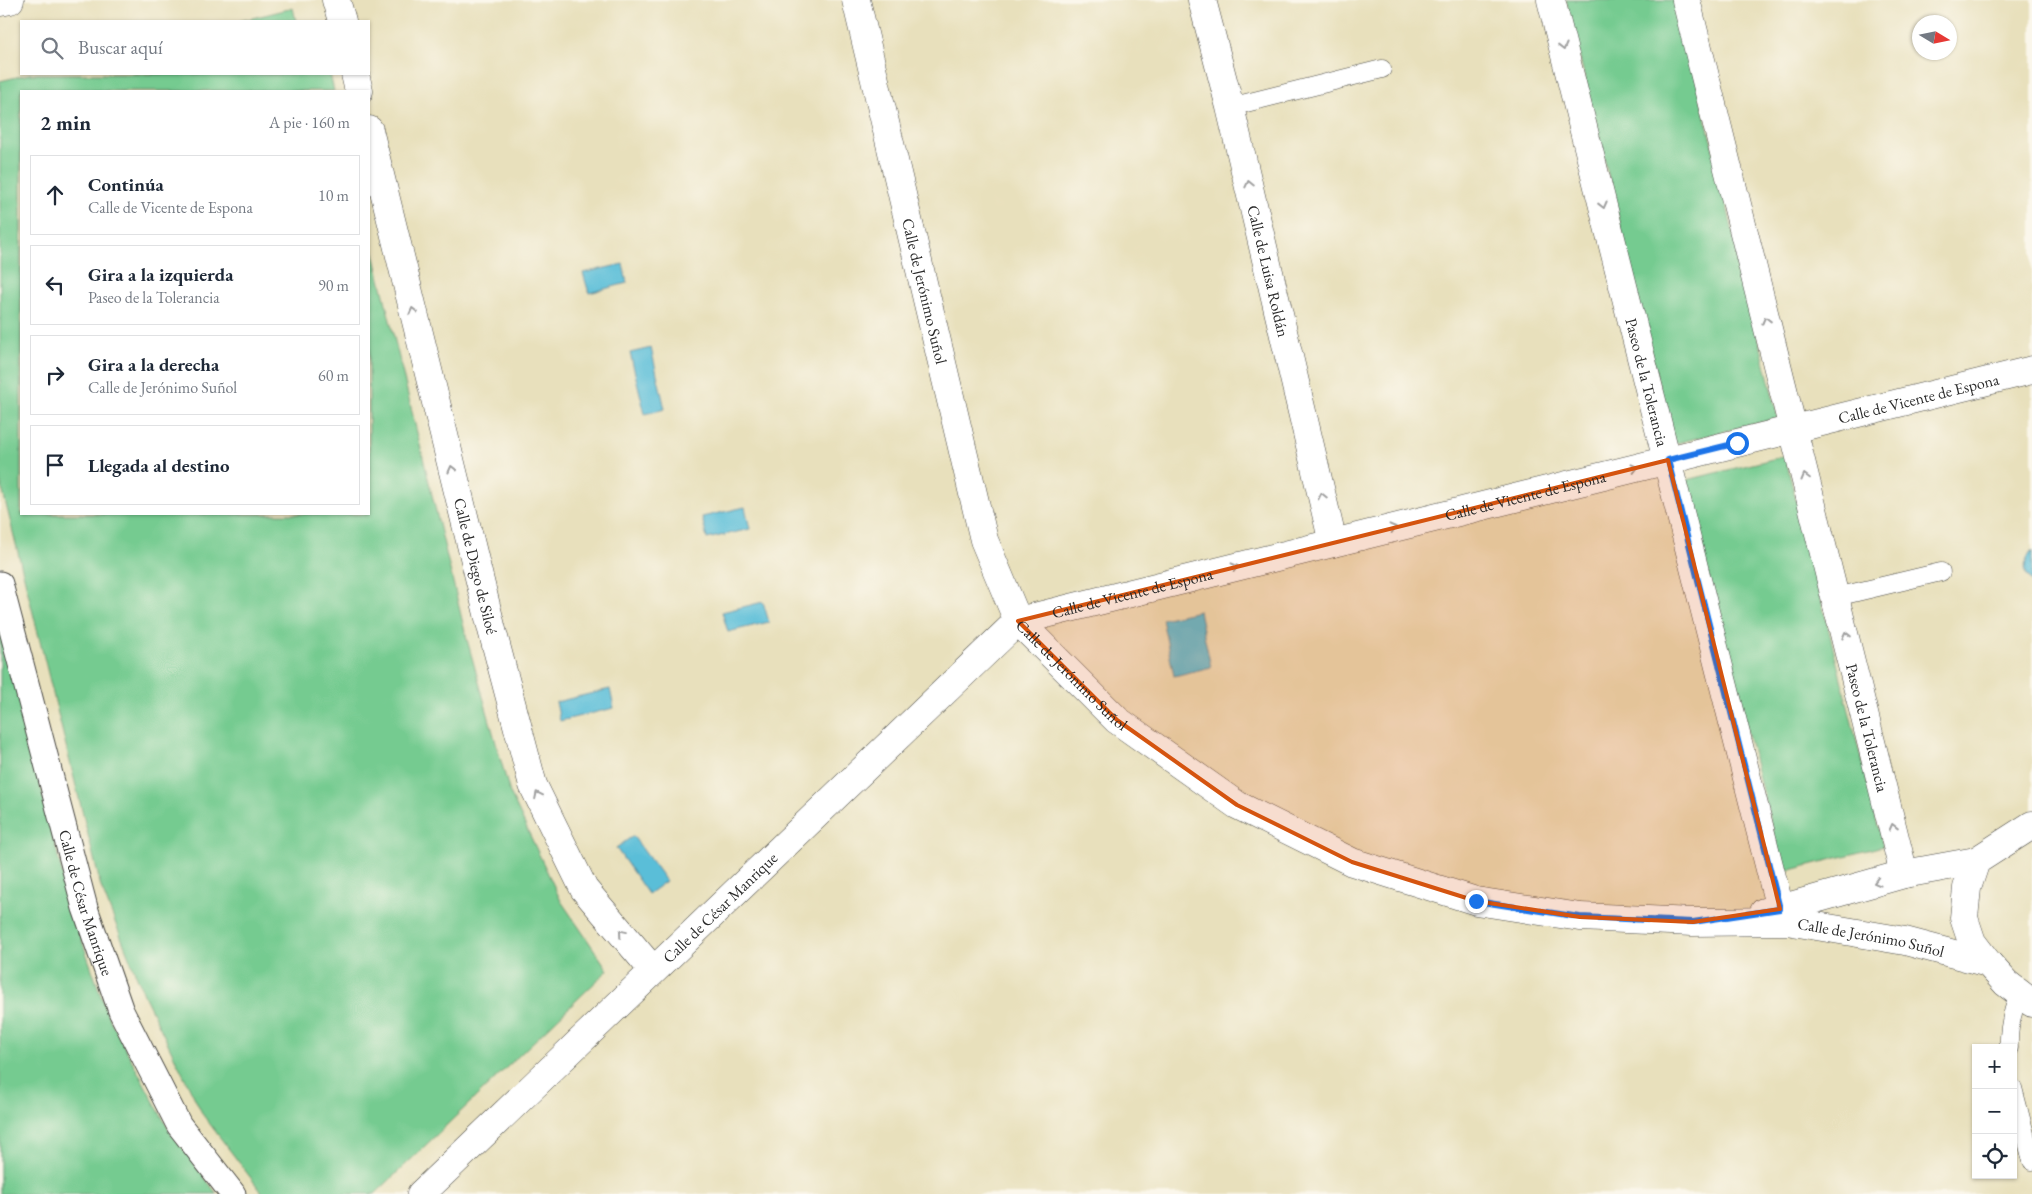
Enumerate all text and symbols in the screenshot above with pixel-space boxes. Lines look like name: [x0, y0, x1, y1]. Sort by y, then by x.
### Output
north arrow: [1912, 15, 1957, 60]
search box: [20, 20, 370, 75]
icon: search: [38, 34, 66, 62]
text: Buscar aquí: [78, 35, 163, 60]
one-way arrow: [1558, 43, 1568, 51]
text: 2 min: [40, 109, 91, 136]
text: A pie · 160 m: [269, 112, 350, 133]
text: Continúa: [88, 172, 164, 197]
one-way arrow: [1244, 180, 1255, 189]
icon: ahead: [41, 181, 69, 209]
text: 10 m: [318, 185, 349, 206]
text: Calle de Vicente de Espona: [88, 197, 253, 218]
one-way arrow: [1598, 200, 1608, 208]
street label: Calle de Luisa Roldán: [1243, 203, 1295, 339]
street label: Calle de Jerónimo Suñol: [898, 216, 952, 366]
text: Gira a la izquierda: [88, 262, 234, 287]
icon: left: [41, 271, 69, 299]
text: 90 m: [318, 275, 349, 296]
text: Paseo de la Tolerancia: [88, 287, 220, 308]
one-way arrow: [409, 308, 419, 316]
one-way arrow: [1761, 315, 1772, 324]
street label: Paseo de la Tolerancia: [1621, 316, 1674, 449]
text: Gira a la derecha: [88, 352, 219, 377]
icon: right: [41, 361, 69, 389]
text: 60 m: [318, 365, 349, 386]
street label: Calle de Vicente de Espona: [1836, 368, 2002, 428]
text: Calle de Jerónimo Suñol: [88, 377, 237, 398]
route start: [1726, 432, 1749, 455]
icon: arrive: [41, 451, 69, 479]
text: Llegada al destino: [88, 453, 230, 478]
one-way arrow: [1631, 463, 1640, 474]
one-way arrow: [448, 465, 458, 473]
street label: Calle de Vicente de Espona: [1443, 465, 1608, 525]
one-way arrow: [1801, 474, 1811, 482]
one-way arrow: [1317, 491, 1328, 500]
street label: Calle de Diego de Siloé: [449, 496, 503, 637]
one-way arrow: [1388, 523, 1397, 534]
street label: Calle de Vicente de Espona: [1049, 563, 1215, 623]
one-way arrow: [1230, 563, 1238, 573]
street label: Calle de Jerónimo Suñol: [1012, 615, 1132, 735]
one-way arrow: [1841, 630, 1852, 639]
street label: Paseo de la Tolerancia: [1841, 661, 1894, 795]
one-way arrow: [534, 791, 544, 800]
one-way arrow: [1888, 822, 1899, 831]
street label: Calle de César Manrique: [54, 827, 118, 978]
street label: Calle de César Manrique: [658, 847, 782, 967]
one-way arrow: [1873, 876, 1881, 886]
route end: [1465, 890, 1488, 913]
street label: Calle de Jerónimo Suñol: [1796, 912, 1947, 962]
one-way arrow: [619, 930, 627, 939]
map controls: [1972, 1044, 2017, 1179]
button: +: [1972, 1044, 2017, 1089]
button: −: [1972, 1089, 2017, 1134]
button: locate: [1972, 1134, 2017, 1179]

